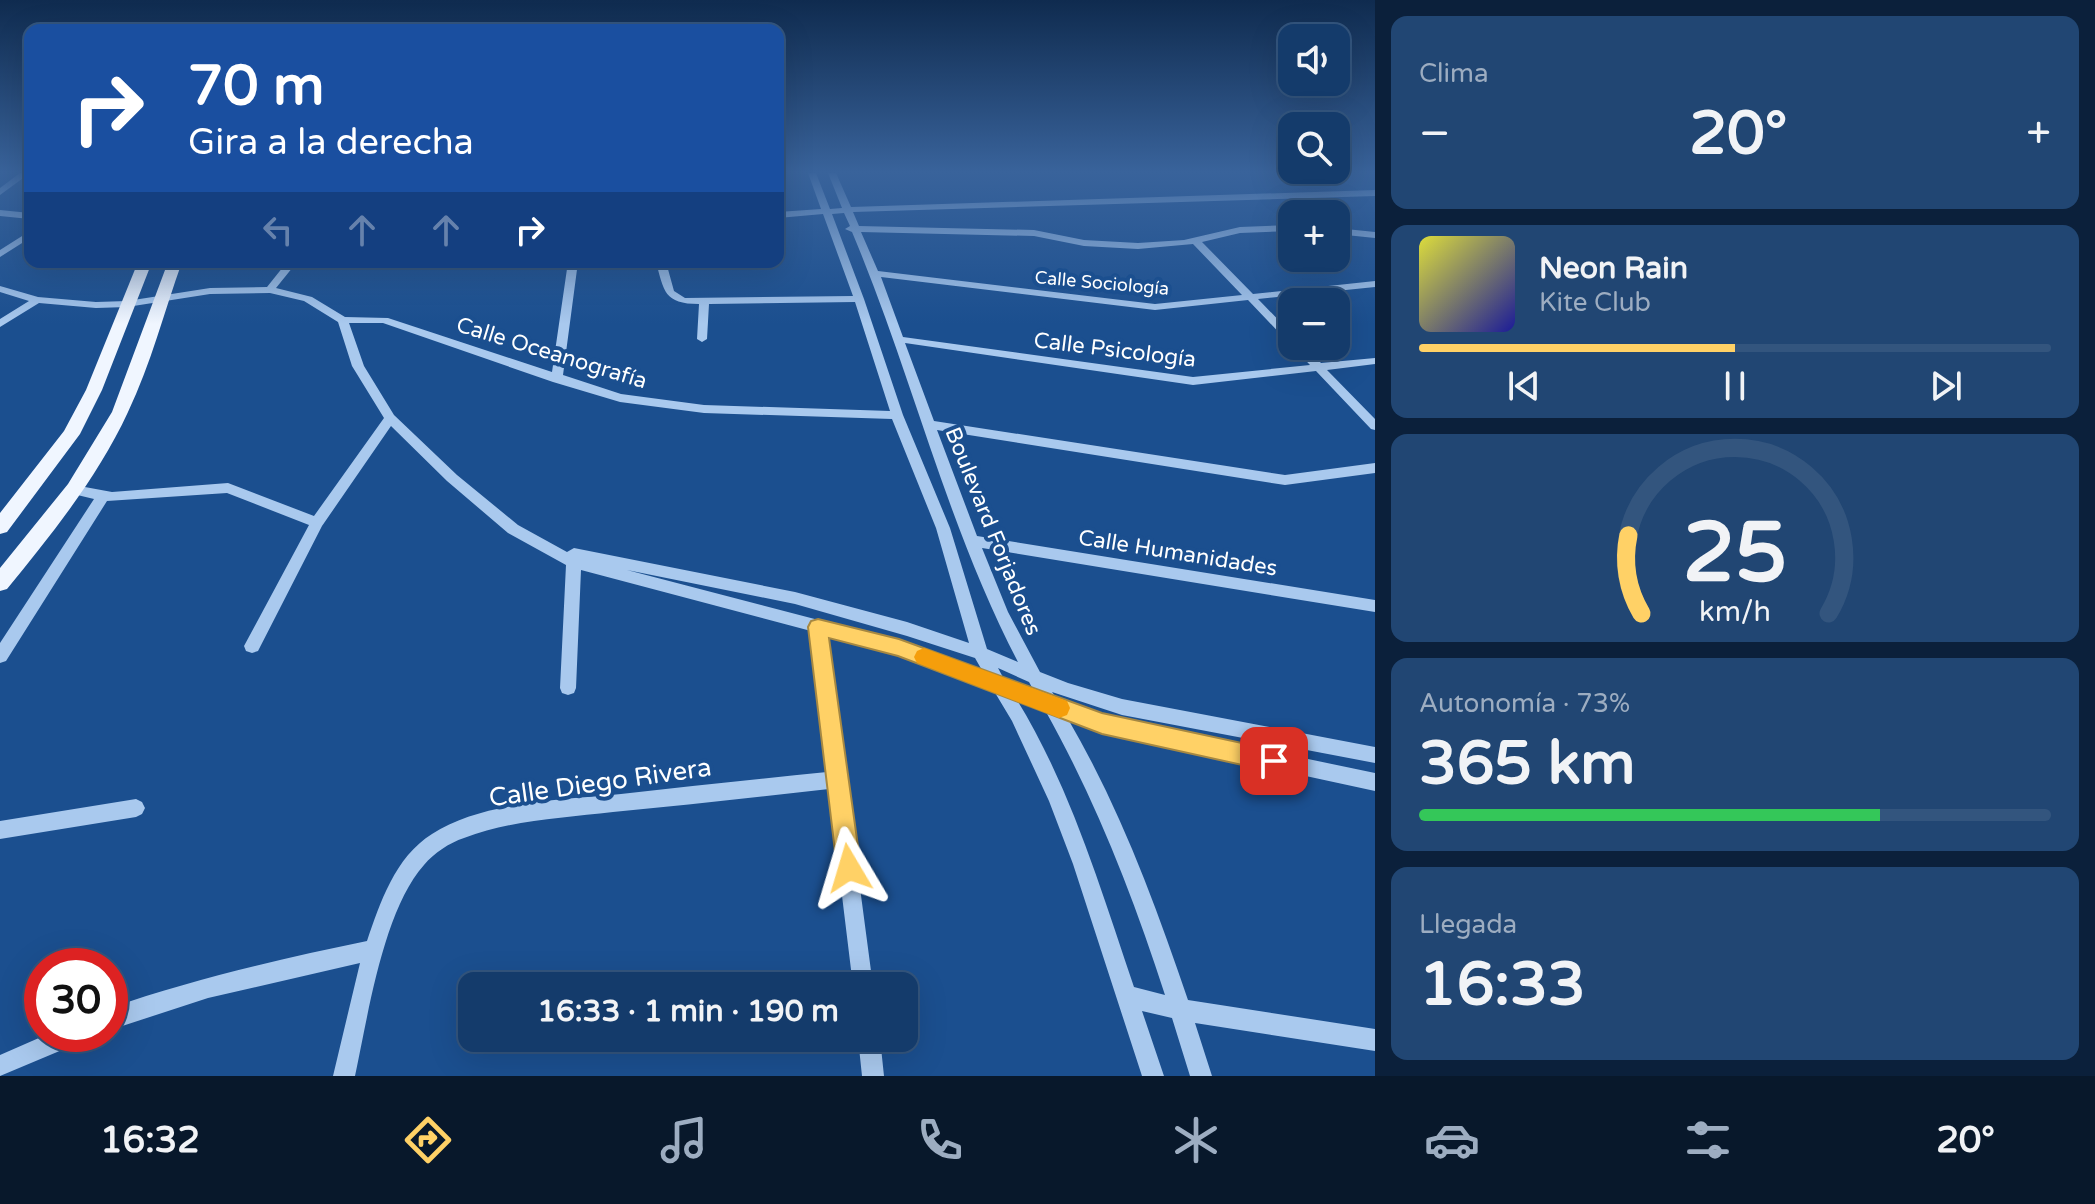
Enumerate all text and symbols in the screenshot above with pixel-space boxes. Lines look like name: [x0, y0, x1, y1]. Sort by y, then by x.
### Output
map controls: [1278, 24, 1350, 360]
button: sound: [1278, 24, 1350, 96]
text: 70 m: [188, 53, 324, 120]
icon: right: [56, 56, 160, 160]
text: Clima: [1419, 58, 1489, 89]
text: 20°: [1689, 98, 1787, 170]
text: −: [1419, 108, 1450, 161]
text: +: [2026, 108, 2051, 161]
button: search: [1278, 112, 1350, 184]
text: Gira a la derecha: [188, 121, 474, 164]
button: +: [1278, 200, 1350, 272]
icon: left: [256, 208, 300, 252]
icon: ahead: [340, 208, 384, 252]
icon: ahead: [424, 208, 468, 252]
icon: right: [508, 208, 552, 252]
text: Neon Rain: [1539, 250, 1688, 287]
street label: Calle Sociología: [1034, 266, 1170, 300]
text: Kite Club: [1539, 287, 1651, 318]
button: −: [1278, 288, 1350, 360]
street label: Calle Oceanografía: [453, 312, 650, 394]
street label: Calle Psicología: [1032, 327, 1197, 373]
icon: previous: [1502, 364, 1546, 408]
icon: pause: [1713, 364, 1757, 408]
icon: next: [1924, 364, 1968, 408]
street label: Boulevard Forjadores: [939, 424, 1047, 639]
text: 25: [1683, 504, 1787, 604]
street label: Calle Humanidades: [1077, 524, 1279, 582]
text: km/h: [1699, 595, 1771, 629]
text: Autonomía · 73%: [1419, 688, 1630, 719]
pin: [1240, 727, 1308, 795]
text: 365 km: [1419, 728, 1635, 800]
icon: arrive: [1252, 739, 1296, 783]
street label: Calle Diego Rivera: [487, 752, 713, 813]
position arrow: [807, 826, 891, 910]
text: Llegada: [1419, 909, 1517, 940]
speed limit sign: 30: [24, 948, 128, 1052]
text: 16:33: [1419, 949, 1585, 1021]
text: 16:33 · 1 min · 190 m: [537, 993, 839, 1030]
icon: directions: [400, 1112, 456, 1168]
icon: music: [656, 1112, 712, 1168]
icon: phone: [912, 1112, 968, 1168]
icon: climate: [1168, 1112, 1224, 1168]
icon: car: [1424, 1112, 1480, 1168]
icon: filters: [1680, 1112, 1736, 1168]
text: 16:32: [100, 1119, 200, 1162]
text: 20°: [1936, 1119, 1995, 1162]

